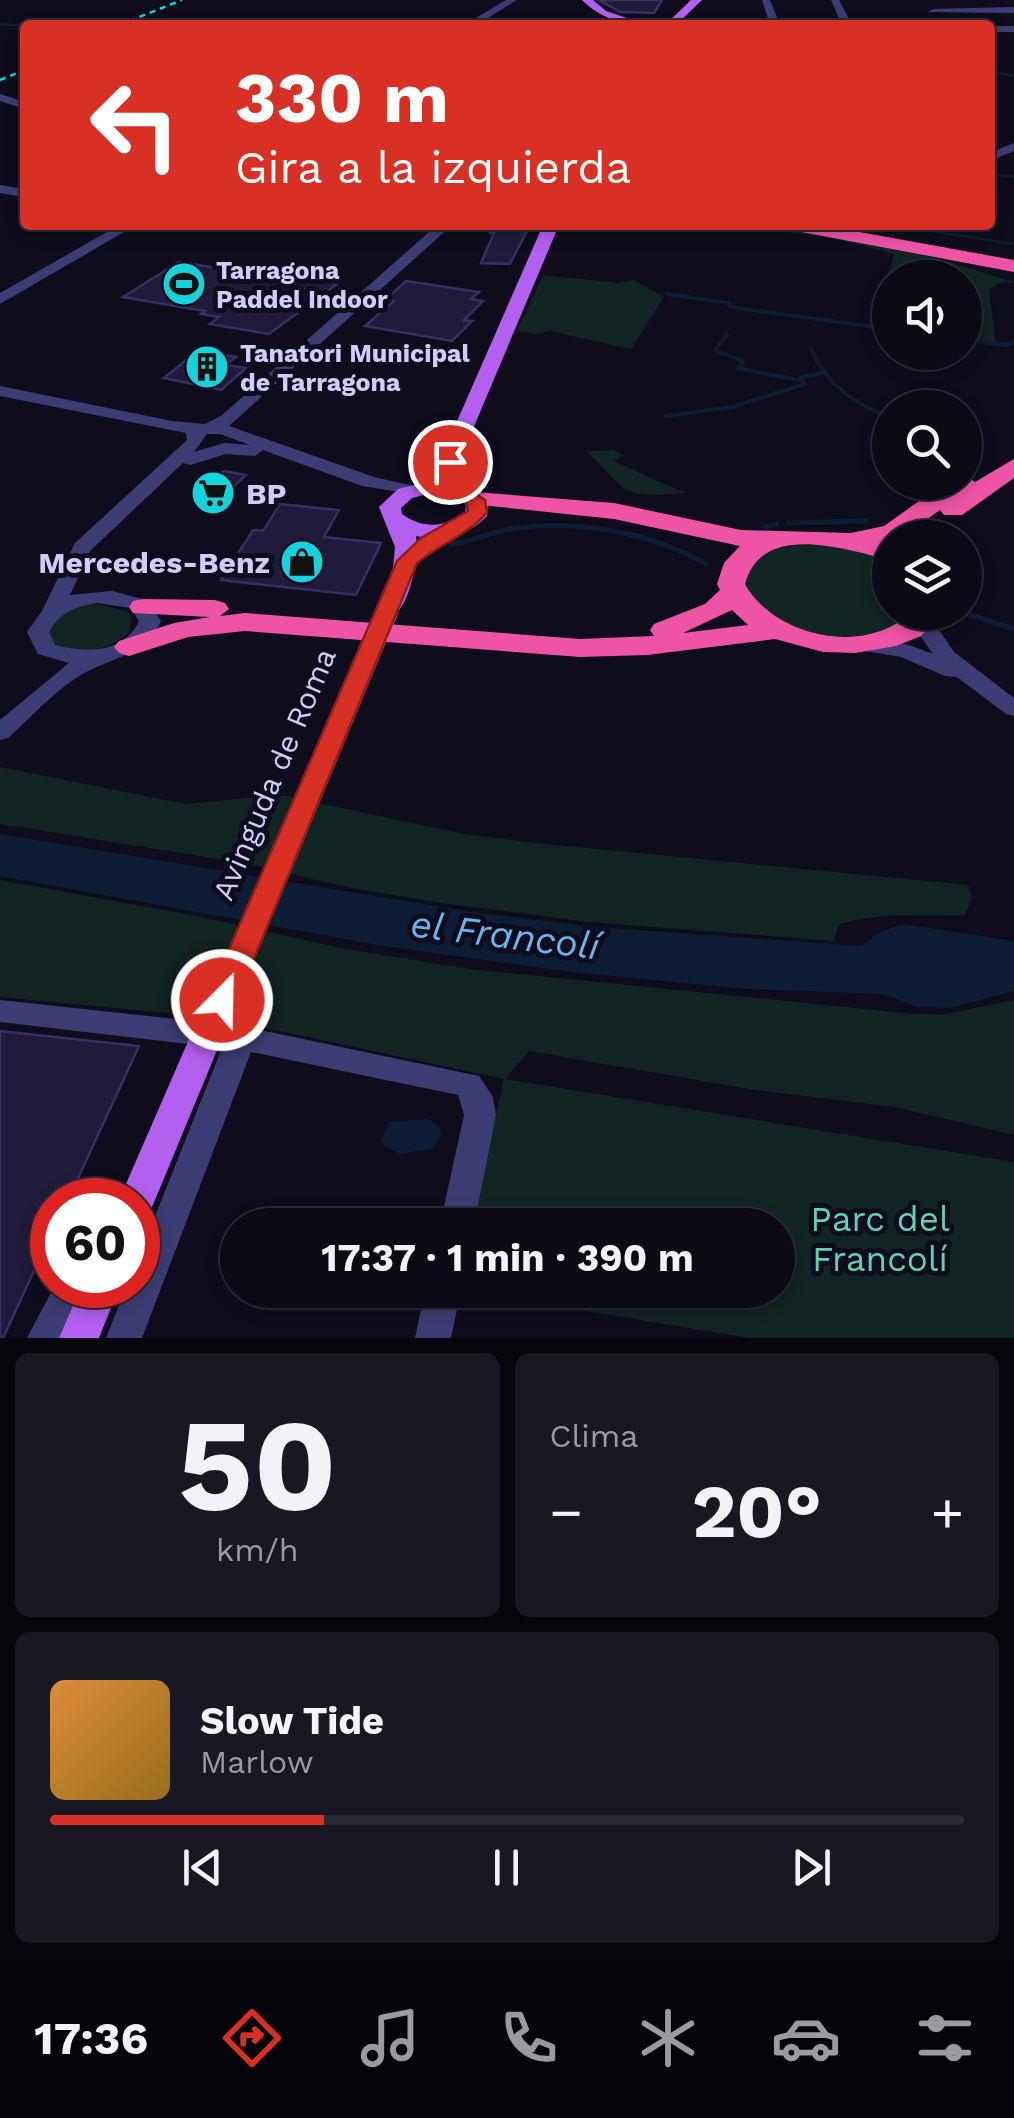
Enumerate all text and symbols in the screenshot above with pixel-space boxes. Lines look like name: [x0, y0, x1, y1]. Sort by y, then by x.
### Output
text: 330 m: [235, 57, 449, 139]
icon: left: [70, 60, 200, 190]
text: Gira a la izquierda: [235, 141, 631, 194]
place label: Tarragona Paddel Indoor: [216, 256, 388, 314]
map controls: [872, 260, 982, 630]
button: sound: [872, 260, 982, 370]
sports icon: Tarragona Paddel Indoor: [161, 261, 207, 307]
place label: Tanatori Municipal de Tarragona: [240, 339, 471, 397]
building icon: Tanatori Municipal de Tarragona: [184, 344, 230, 390]
button: search: [872, 390, 982, 500]
pin: [408, 420, 493, 505]
icon: arrive: [423, 435, 478, 490]
supermarket icon: BP: [190, 470, 236, 516]
place label: BP: [246, 476, 287, 511]
button: layers: [872, 520, 982, 630]
shop icon: Mercedes-Benz: [279, 539, 325, 585]
place label: Mercedes-Benz: [38, 545, 270, 580]
street label: Avinguda de Roma: [205, 643, 343, 905]
water label: el Francolí: [408, 902, 607, 969]
position arrow: [170, 948, 274, 1052]
speed limit sign: 60: [30, 1178, 160, 1308]
park label: Parc del Francolí: [810, 1198, 950, 1280]
text: 17:37 · 1 min · 390 m: [321, 1236, 694, 1280]
text: 50: [177, 1389, 337, 1542]
text: Clima: [550, 1417, 638, 1455]
text: 20°: [692, 1467, 822, 1555]
text: −: [550, 1480, 583, 1544]
text: +: [931, 1480, 964, 1544]
text: km/h: [216, 1531, 298, 1569]
text: Slow Tide: [200, 1699, 384, 1743]
text: Marlow: [200, 1743, 314, 1781]
icon: previous: [175, 1840, 230, 1895]
icon: pause: [479, 1840, 534, 1895]
icon: next: [784, 1840, 839, 1895]
icon: directions: [217, 2003, 287, 2073]
icon: music: [355, 2003, 425, 2073]
icon: phone: [494, 2003, 564, 2073]
icon: climate: [633, 2003, 703, 2073]
icon: car: [771, 2003, 841, 2073]
icon: filters: [910, 2003, 980, 2073]
text: 17:36: [34, 2012, 148, 2065]

